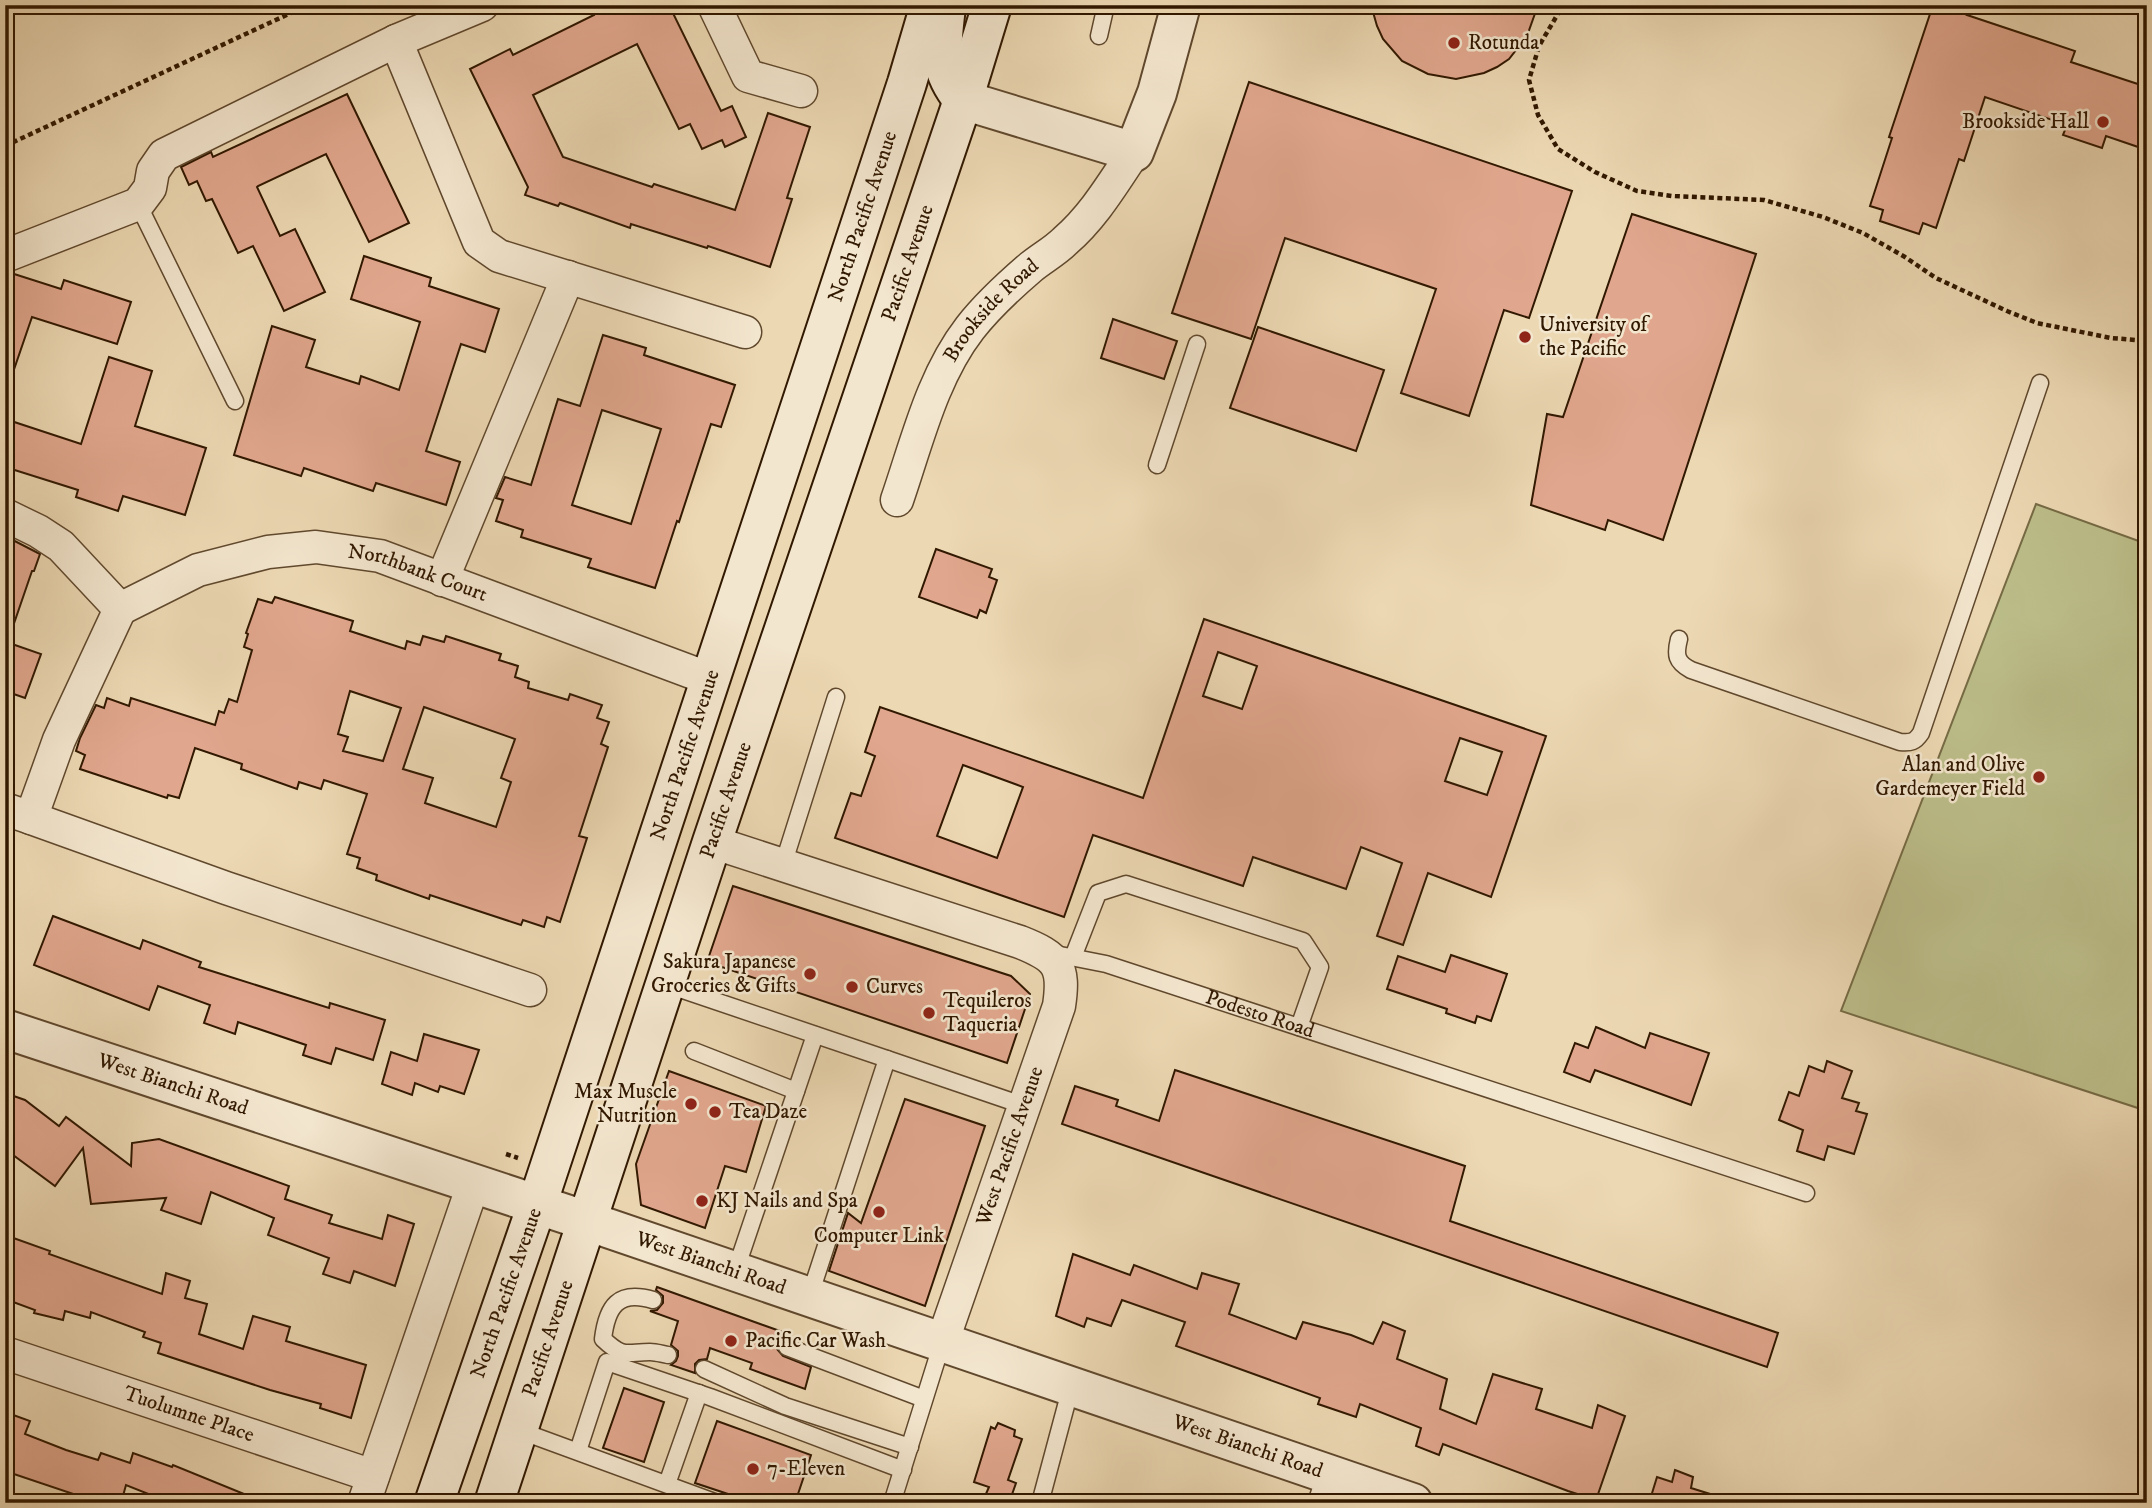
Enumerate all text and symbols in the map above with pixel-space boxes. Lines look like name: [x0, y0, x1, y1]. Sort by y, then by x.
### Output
place label: Rotunda: [1468, 30, 1539, 56]
marker: Rotunda: [1446, 35, 1462, 51]
place label: Brookside Hall: [1962, 109, 2090, 135]
marker: Brookside Hall: [2095, 114, 2111, 130]
street label: North Pacific Avenue: [823, 127, 903, 306]
street label: Pacific Avenue: [876, 201, 940, 325]
street label: Brookside Road: [938, 252, 1045, 367]
place label: University of the Pacific: [1539, 312, 1651, 362]
marker: University of the Pacific: [1517, 329, 1533, 345]
street label: Northbank Court: [346, 539, 491, 608]
street label: North Pacific Avenue: [645, 666, 725, 844]
street label: Pacific Avenue: [694, 739, 758, 863]
place label: Alan and Olive Gardemeyer Field: [1875, 752, 2026, 802]
marker: Alan and Olive Gardemeyer Field: [2031, 769, 2047, 785]
place label: Sakura Japanese Groceries & Gifts: [651, 949, 796, 999]
marker: Sakura Japanese Groceries & Gifts: [802, 966, 818, 982]
place label: Curves: [866, 974, 923, 1000]
marker: Curves: [844, 979, 860, 995]
street label: Podesto Road: [1202, 984, 1318, 1044]
place label: Tequileros Taqueria: [943, 988, 1031, 1038]
marker: Tequileros Taqueria: [921, 1005, 937, 1021]
street label: West Bianchi Road: [93, 1047, 252, 1122]
street label: West Pacific Avenue: [970, 1063, 1050, 1230]
place label: Max Muscle Nutrition: [574, 1079, 677, 1129]
marker: Max Muscle Nutrition: [683, 1096, 699, 1112]
place label: Tea Daze: [729, 1099, 808, 1125]
marker: Tea Daze: [707, 1104, 723, 1120]
place label: KJ Nails and Spa: [716, 1188, 858, 1214]
marker: KJ Nails and Spa: [694, 1193, 710, 1209]
marker: Computer Link: [871, 1204, 887, 1220]
street label: North Pacific Avenue: [466, 1205, 548, 1381]
place label: Computer Link: [814, 1223, 945, 1249]
street label: West Bianchi Road: [632, 1225, 790, 1301]
street label: Pacific Avenue: [517, 1277, 579, 1401]
place label: Pacific Car Wash: [745, 1328, 886, 1354]
marker: Pacific Car Wash: [723, 1333, 739, 1349]
street label: Tuolumne Place: [120, 1381, 258, 1448]
street label: West Bianchi Road: [1168, 1409, 1327, 1484]
place label: 7-Eleven: [767, 1456, 845, 1482]
marker: 7-Eleven: [745, 1461, 761, 1477]

